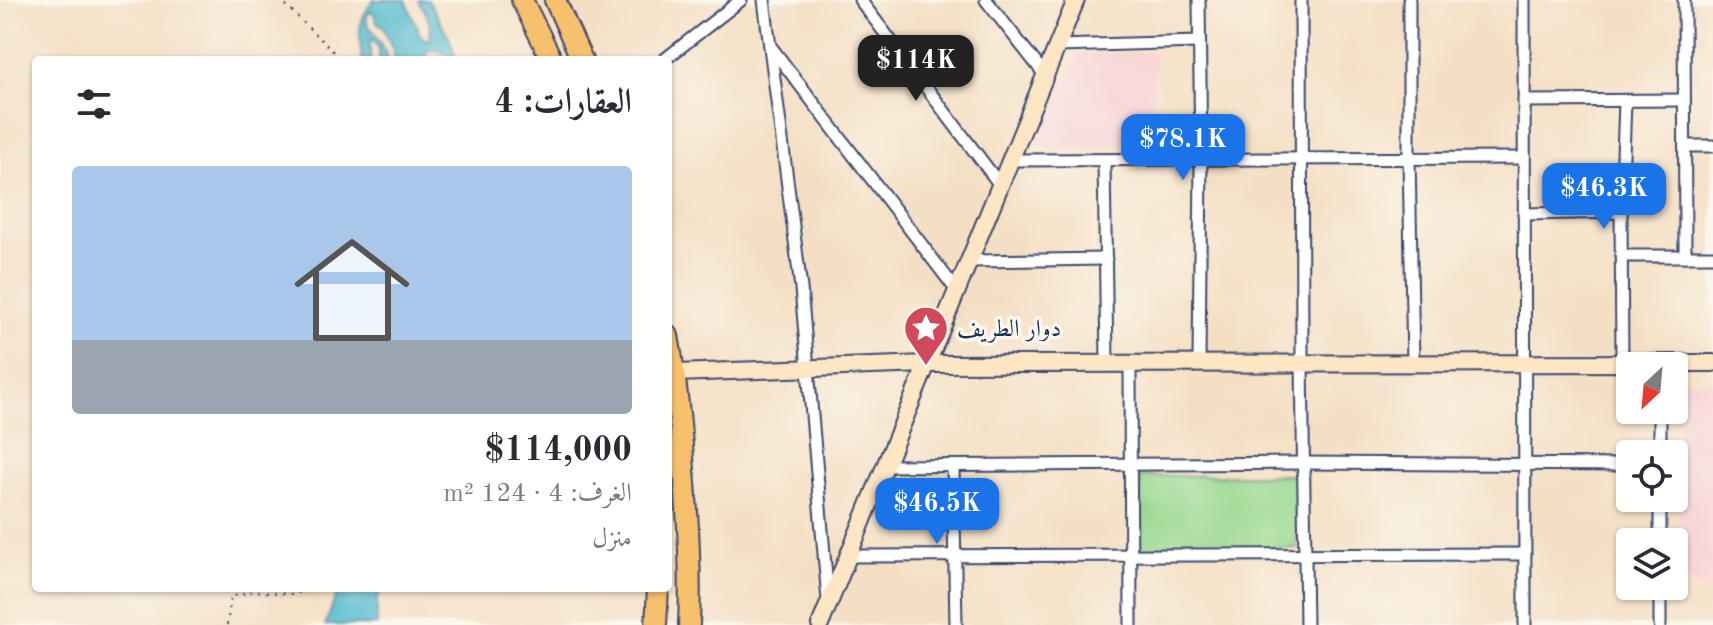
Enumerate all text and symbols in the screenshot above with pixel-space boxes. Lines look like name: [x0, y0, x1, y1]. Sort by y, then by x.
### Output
pin: $114K: [860, 35, 972, 103]
text: $114K: [876, 48, 956, 74]
icon: filters: [72, 82, 116, 126]
text: العقارات: 4: [494, 86, 632, 120]
pin: $78.1K: [1118, 114, 1248, 182]
text: $78.1K: [1139, 127, 1227, 153]
pin: $46.3K: [1539, 163, 1669, 231]
text: $46.3K: [1560, 176, 1648, 202]
icon: home: [280, 218, 424, 362]
place icon: دوار الطريف: [902, 304, 950, 367]
place label: دوار الطريف: [957, 318, 1061, 343]
north arrow: [1616, 352, 1688, 424]
map controls: [1616, 352, 1688, 600]
text: $114,000: [484, 434, 632, 468]
button: locate: [1616, 440, 1688, 512]
pin: $46.5K: [872, 478, 1002, 546]
text: الغرف: 4 · 124 m²: [443, 481, 632, 507]
text: $46.5K: [893, 491, 981, 517]
text: منزل: [592, 526, 632, 552]
button: layers: [1616, 528, 1688, 600]

